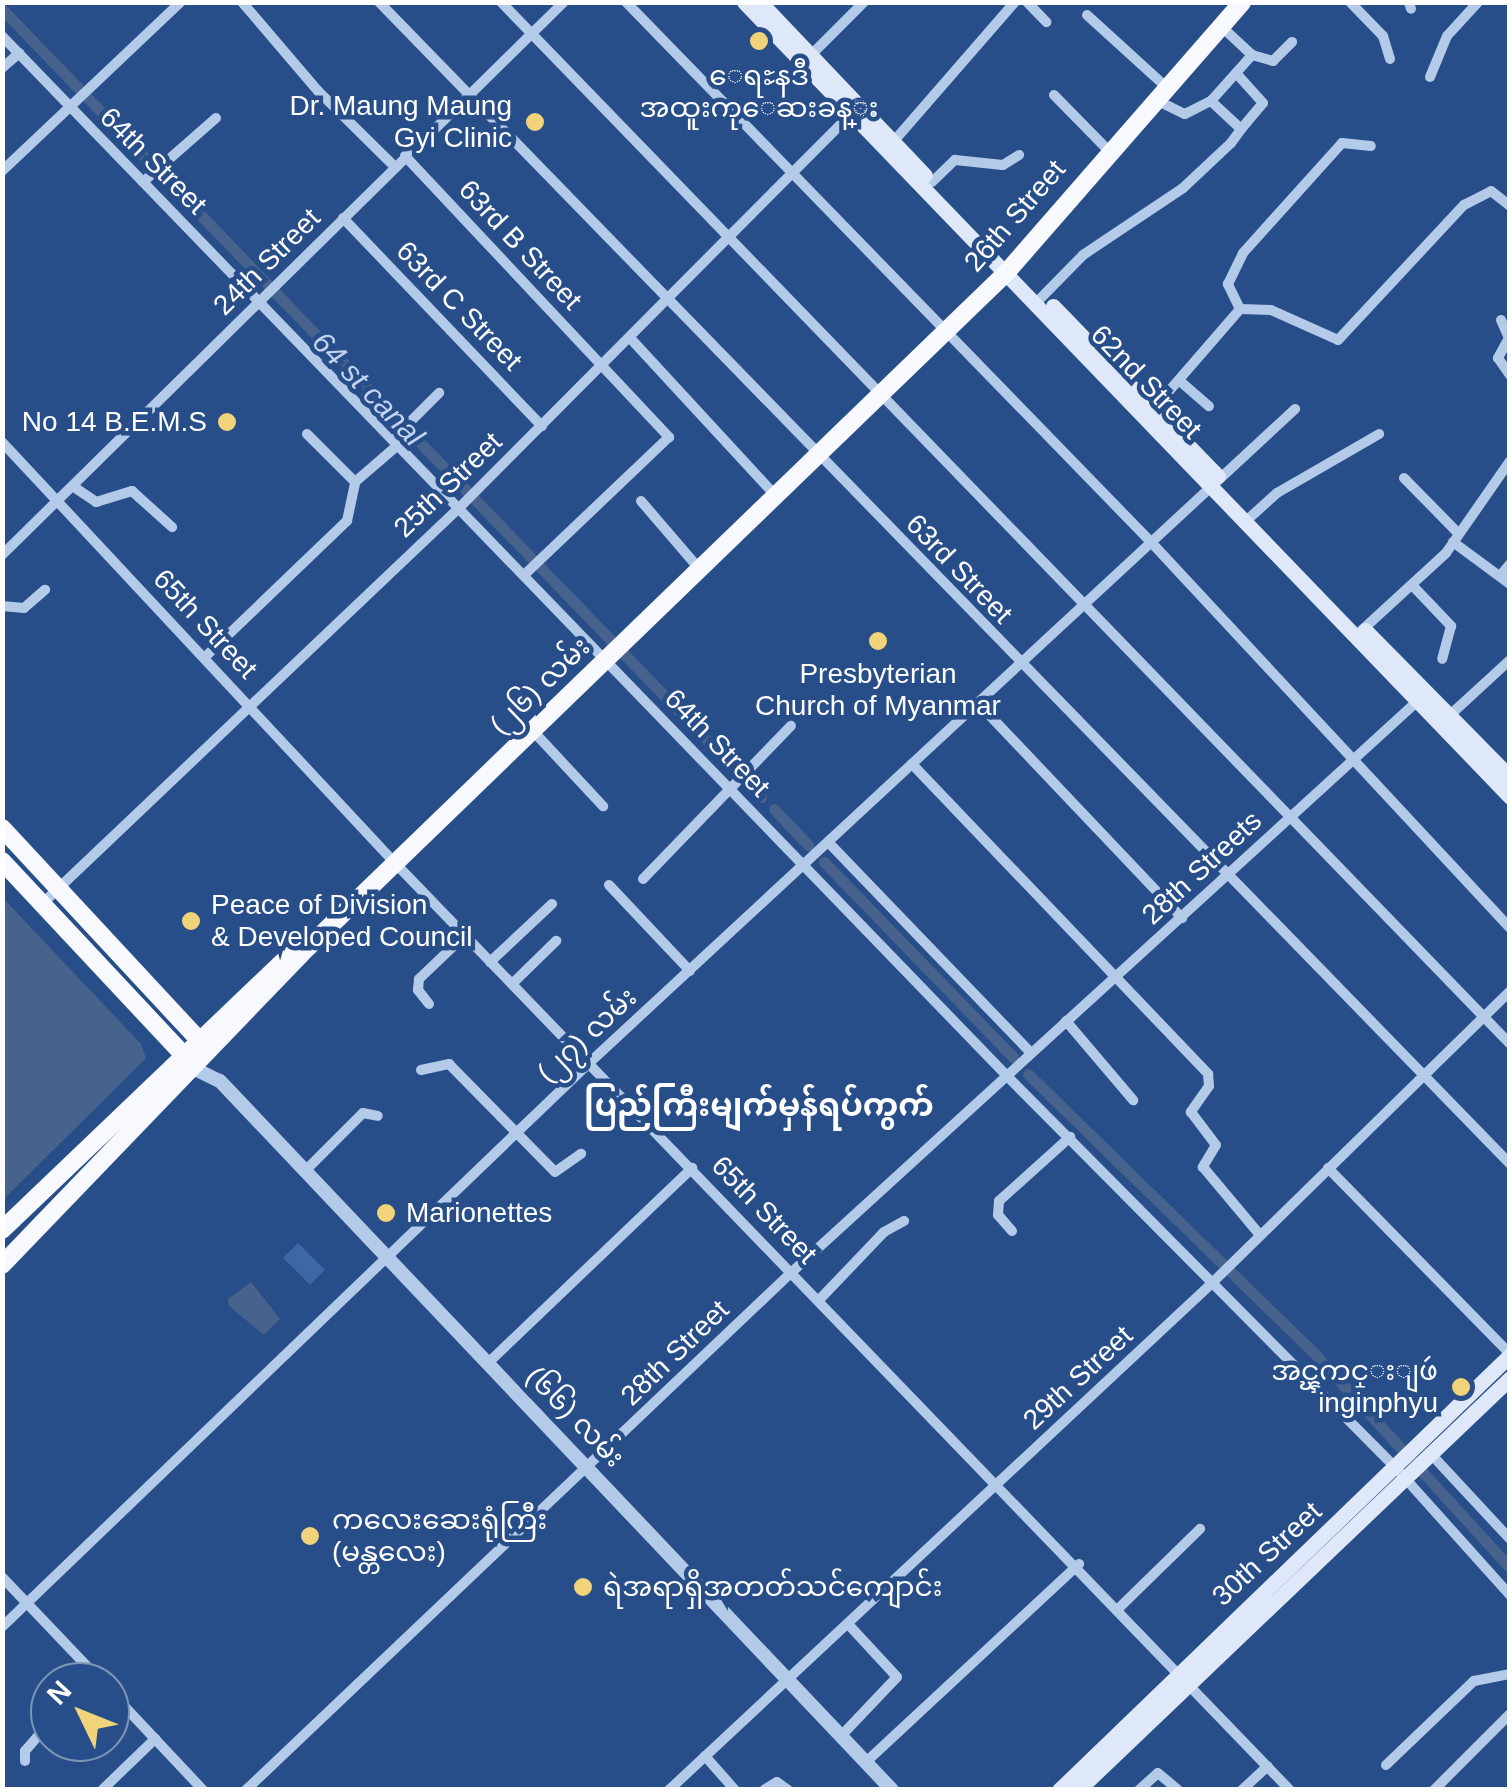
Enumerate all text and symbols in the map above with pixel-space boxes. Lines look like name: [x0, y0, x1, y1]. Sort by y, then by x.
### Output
marker: ေရႊနဒီ အထူးကုေဆးခန္း: [746, 28, 772, 54]
place label: ေရႊနဒီ အထူးကုေဆးခန္း: [640, 59, 878, 125]
place label: Dr. Maung Maung Gyi Clinic: [289, 89, 512, 155]
street label: 64th Street: [93, 101, 213, 221]
marker: Dr. Maung Maung Gyi Clinic: [522, 109, 548, 135]
street label: 26th Street: [957, 153, 1073, 279]
street label: 63rd B Street: [451, 173, 589, 317]
street label: 24th Street: [207, 202, 327, 322]
street label: 63rd C Street: [389, 234, 529, 378]
street label: 62nd Street: [1084, 318, 1208, 446]
water label: 64 st canal: [305, 324, 431, 454]
place label: No 14 B.E.M.S: [22, 405, 207, 439]
marker: No 14 B.E.M.S: [216, 411, 238, 433]
street label: 25th Street: [387, 425, 509, 545]
street label: 63rd Street: [899, 508, 1019, 630]
street label: 65th Street: [146, 562, 264, 686]
street label: (၂၆) လမ်း: [483, 630, 597, 742]
marker: Presbyterian Church of Myanmar: [867, 630, 889, 652]
place label: Presbyterian Church of Myanmar: [755, 657, 1001, 723]
street label: 64th Street: [657, 682, 777, 804]
street label: 28th Streets: [1135, 804, 1269, 932]
place label: Peace of Division & Developed Council: [211, 888, 472, 954]
marker: Peace of Division & Developed Council: [180, 910, 202, 932]
street label: (၂၇) လမ်း: [530, 981, 644, 1089]
district label: ပြည်ကြီးမျက်မှန်ရပ်ကွက်: [584, 1086, 934, 1124]
street label: 65th Street: [704, 1149, 824, 1271]
place label: Marionettes: [406, 1196, 552, 1230]
marker: Marionettes: [375, 1202, 397, 1224]
street label: 28th Street: [614, 1293, 736, 1413]
street label: 29th Street: [1016, 1319, 1140, 1437]
place label: အင္ၾကင္းျဖဴ inginphyu: [1271, 1354, 1438, 1420]
street label: (၆၆) လမ်း: [519, 1360, 631, 1474]
marker: အင္ၾကင္းျဖဴ inginphyu: [1448, 1374, 1474, 1400]
street label: 30th Street: [1205, 1495, 1329, 1613]
place label: ကလေးဆေးရုံကြီး (မန္တလေး): [332, 1503, 547, 1569]
marker: ကလေးဆေးရုံကြီး (မန္တလေး): [297, 1523, 323, 1549]
place label: ရဲအရာရှိအတတ်သင်ကျောင်း: [603, 1570, 942, 1604]
marker: ရဲအရာရှိအတတ်သင်ကျောင်း: [572, 1576, 594, 1598]
north arrow: [30, 1662, 130, 1762]
text: N: [41, 1675, 77, 1711]

